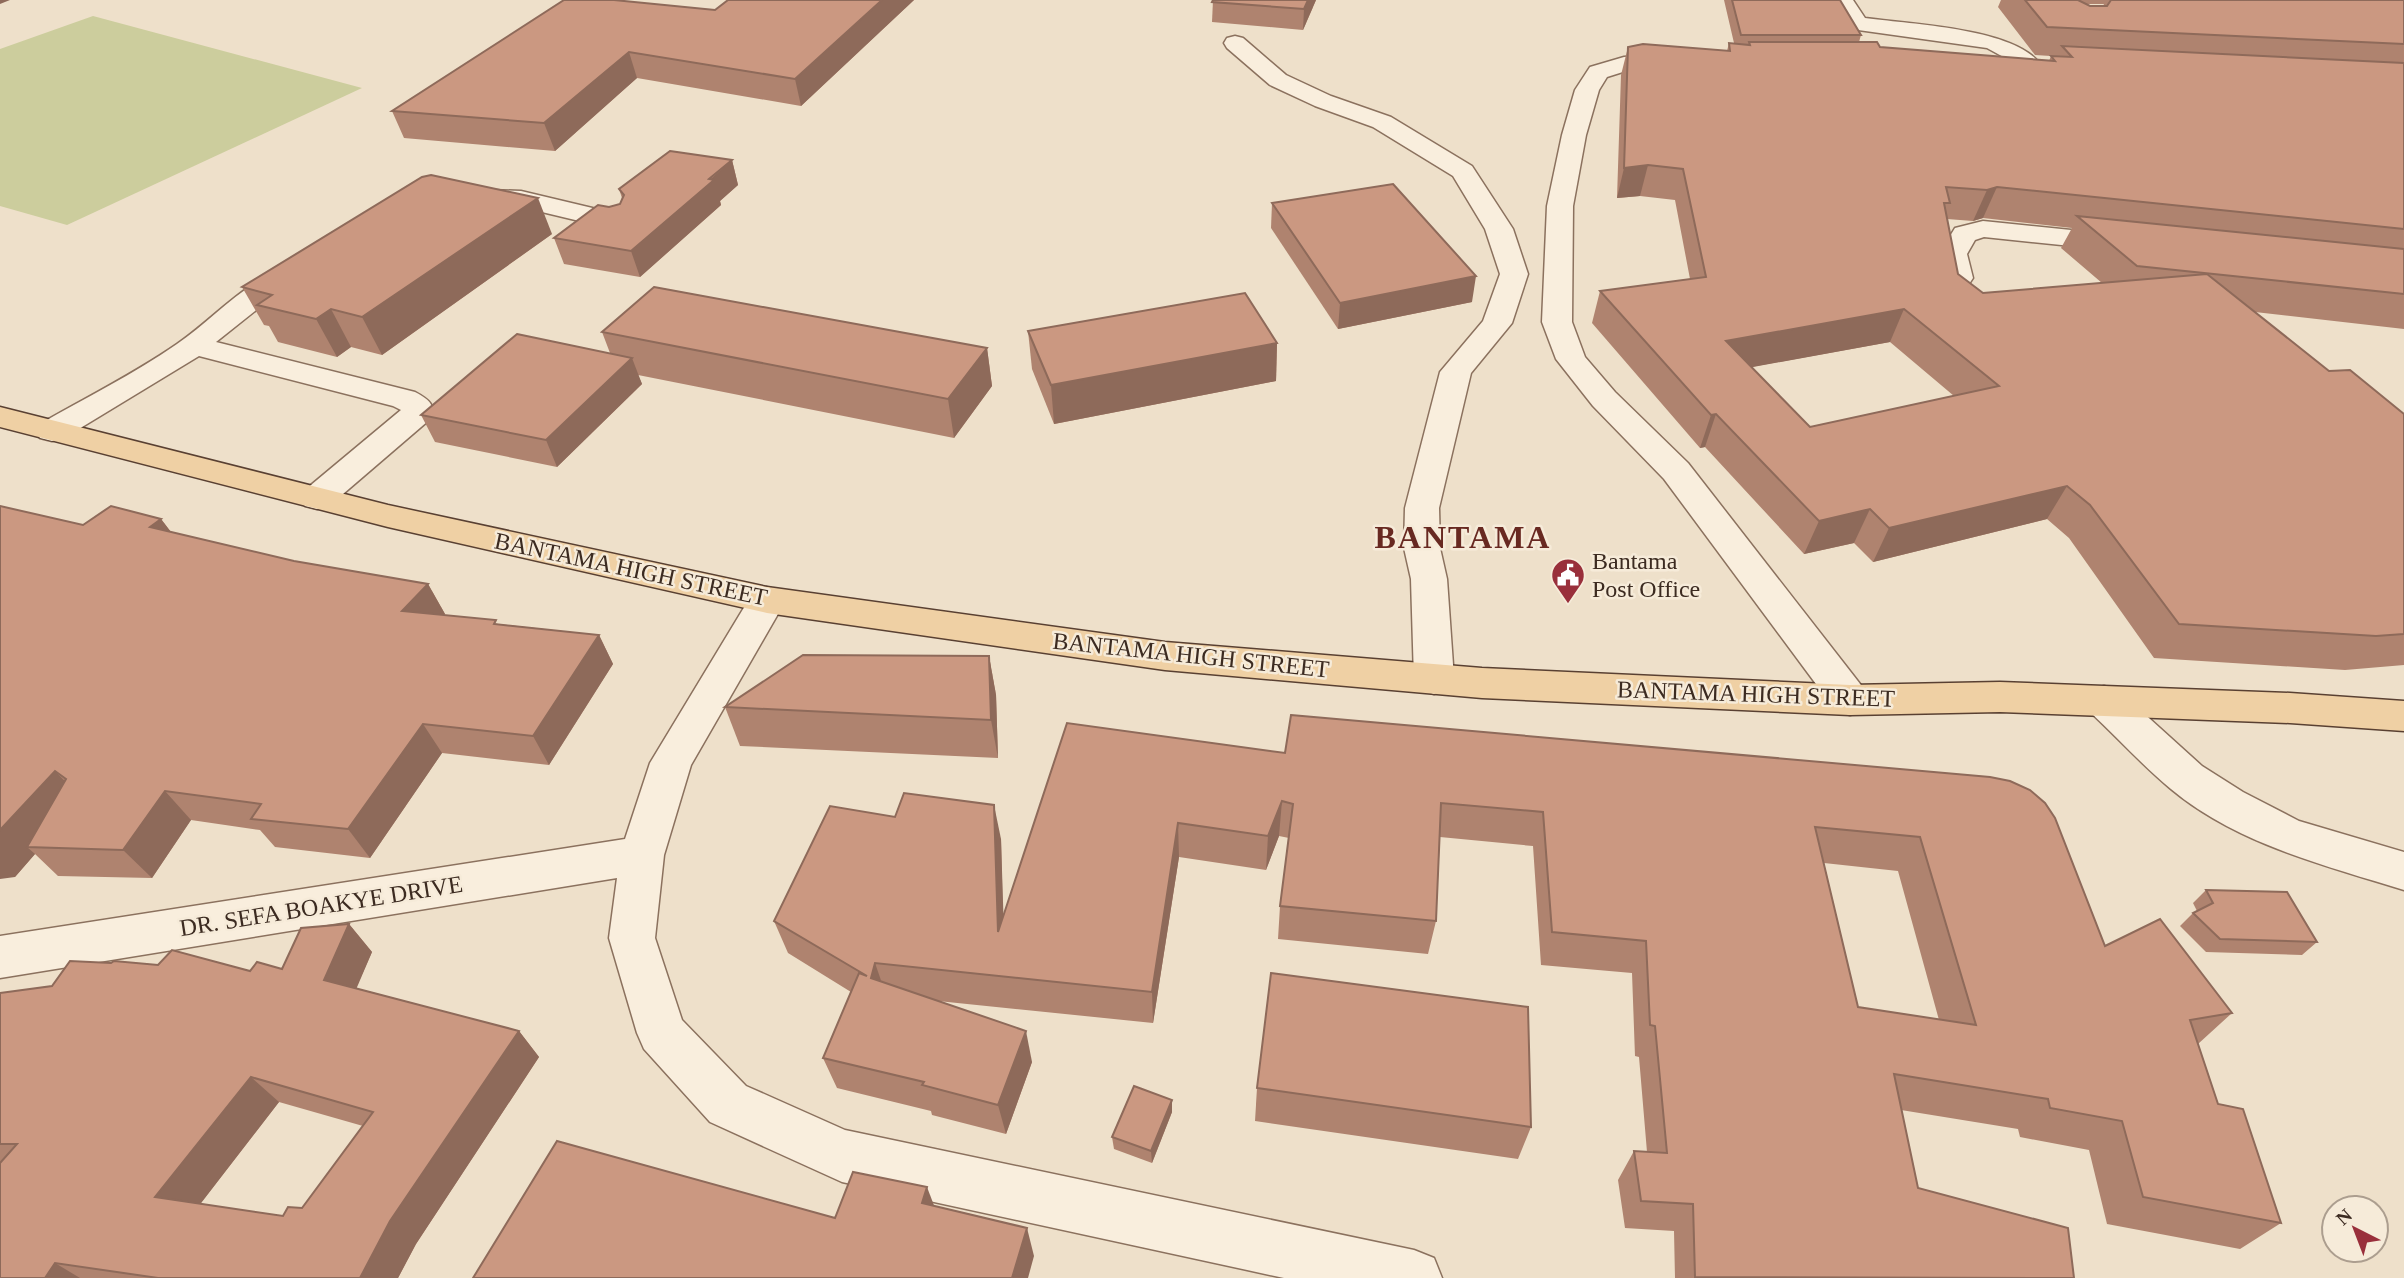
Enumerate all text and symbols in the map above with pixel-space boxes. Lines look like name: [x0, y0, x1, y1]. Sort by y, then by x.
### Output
district label: BANTAMA: [1375, 519, 1551, 555]
street label: BANTAMA HIGH STREET: [492, 527, 770, 611]
place label: Bantama Post Office: [1592, 548, 1700, 602]
public building icon: Bantama Post Office: [1549, 556, 1587, 605]
street label: BANTAMA HIGH STREET: [1051, 628, 1331, 682]
street label: BANTAMA HIGH STREET: [1617, 676, 1896, 712]
street label: DR. SEFA BOAKYE DRIVE: [178, 871, 464, 941]
north arrow: [2320, 1194, 2390, 1264]
text: N: [2332, 1204, 2356, 1229]

